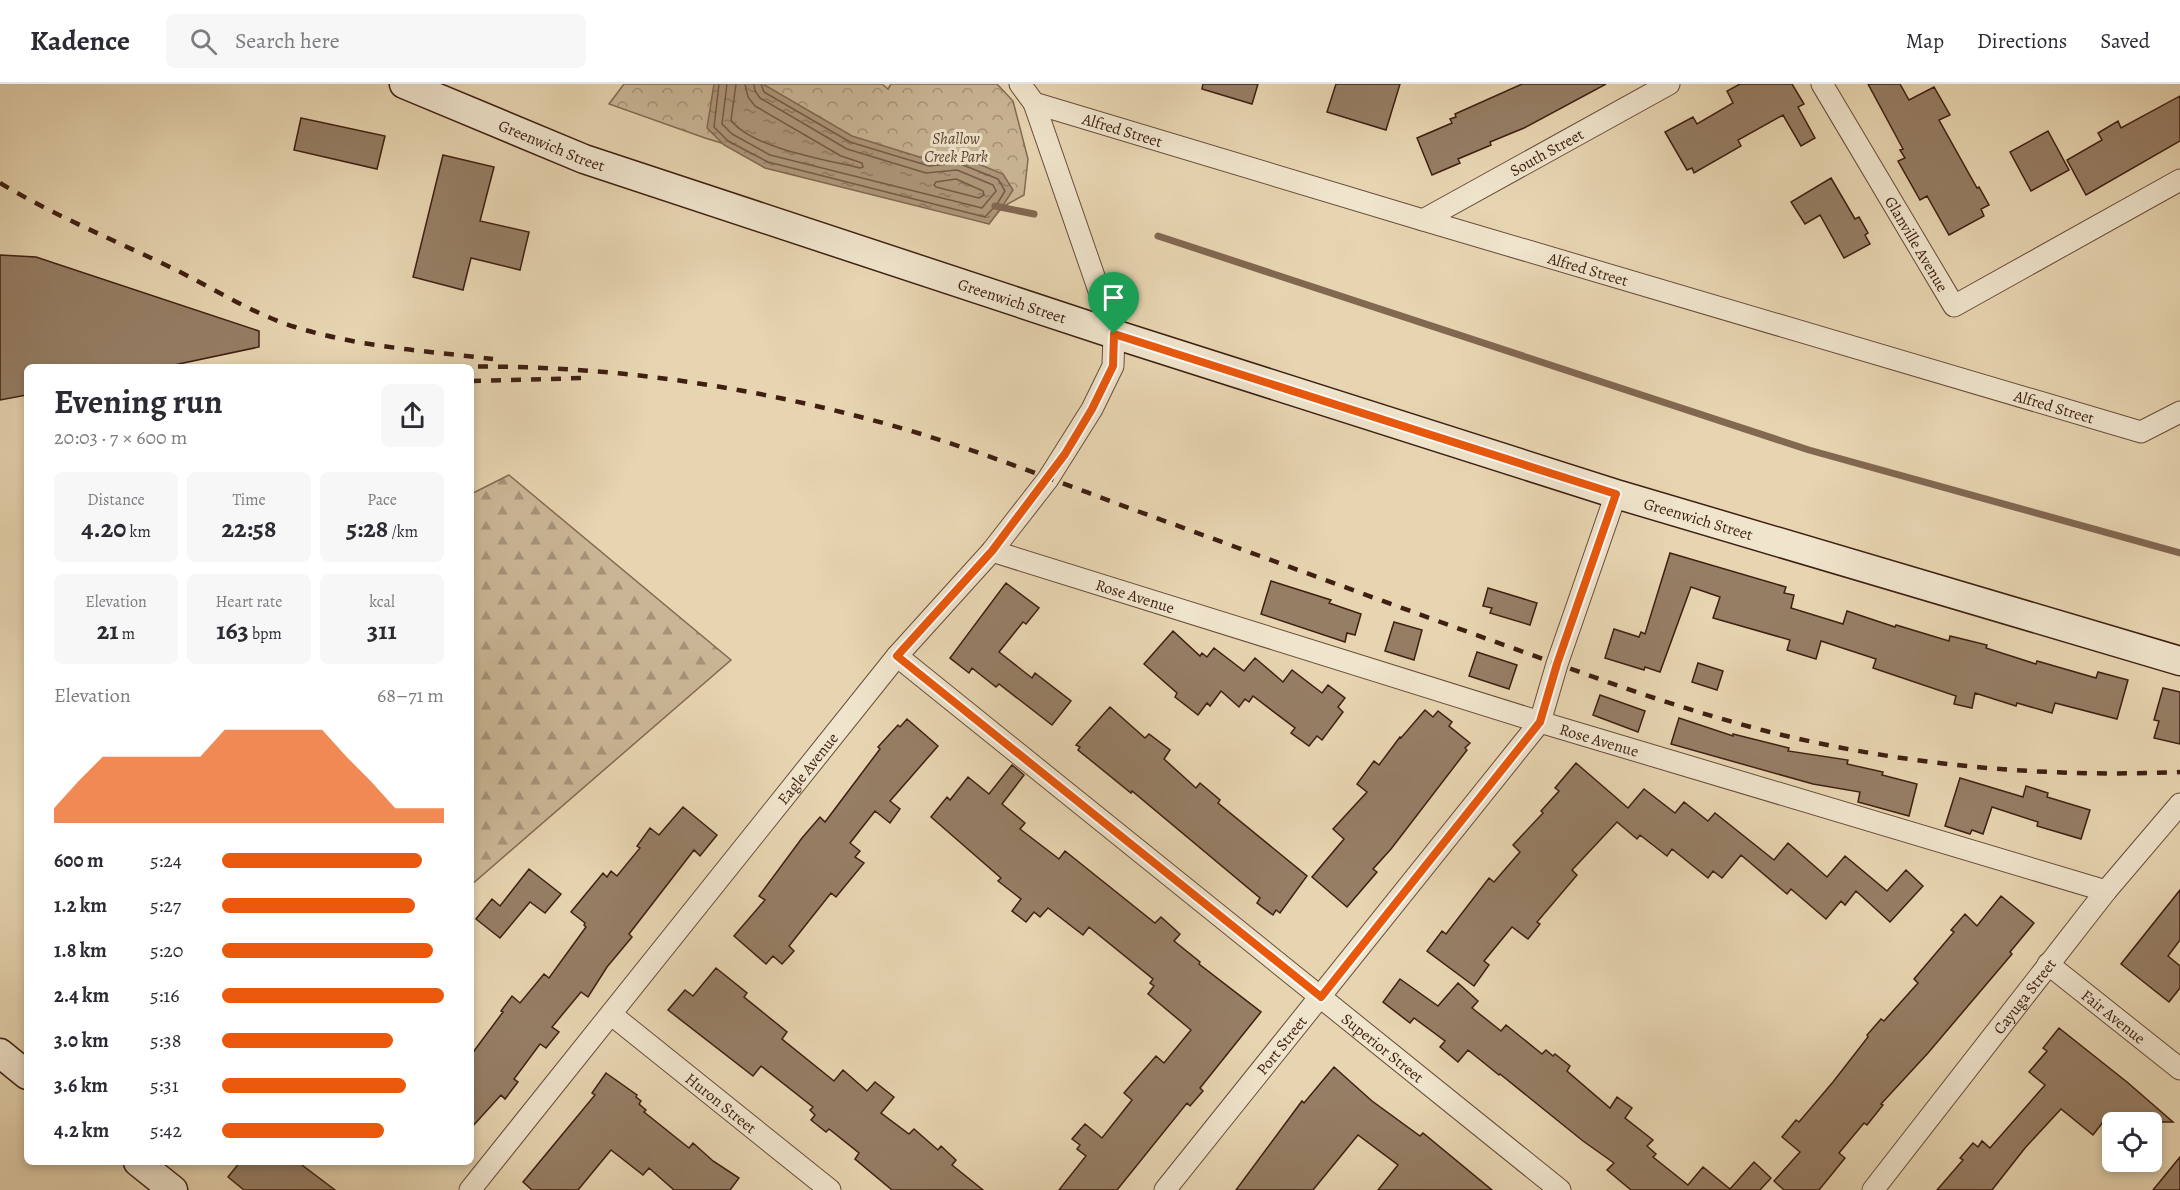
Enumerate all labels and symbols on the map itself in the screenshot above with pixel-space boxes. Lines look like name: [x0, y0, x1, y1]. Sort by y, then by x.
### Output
street label: Alfred Street: [1079, 108, 1165, 153]
street label: Greenwich Street: [495, 115, 607, 177]
street label: South Street: [1506, 123, 1588, 182]
park label: Shallow Creek Park: [924, 128, 988, 168]
street label: Glanville Avenue: [1879, 192, 1953, 296]
street label: Alfred Street: [1544, 247, 1631, 292]
pin: [1088, 272, 1139, 334]
street label: Greenwich Street: [955, 273, 1069, 329]
street label: Alfred Street: [2010, 385, 2097, 430]
street label: Greenwich Street: [1641, 493, 1755, 546]
street label: Rose Avenue: [1093, 574, 1177, 619]
street label: Rose Avenue: [1557, 718, 1641, 763]
street label: Eagle Avenue: [772, 728, 844, 810]
street label: Cayuga Street: [1988, 954, 2062, 1039]
street label: Fair Avenue: [2076, 985, 2150, 1049]
street label: Superior Street: [1336, 1008, 1428, 1088]
street label: Port Street: [1252, 1011, 1313, 1080]
street label: Huron Street: [680, 1068, 761, 1139]

